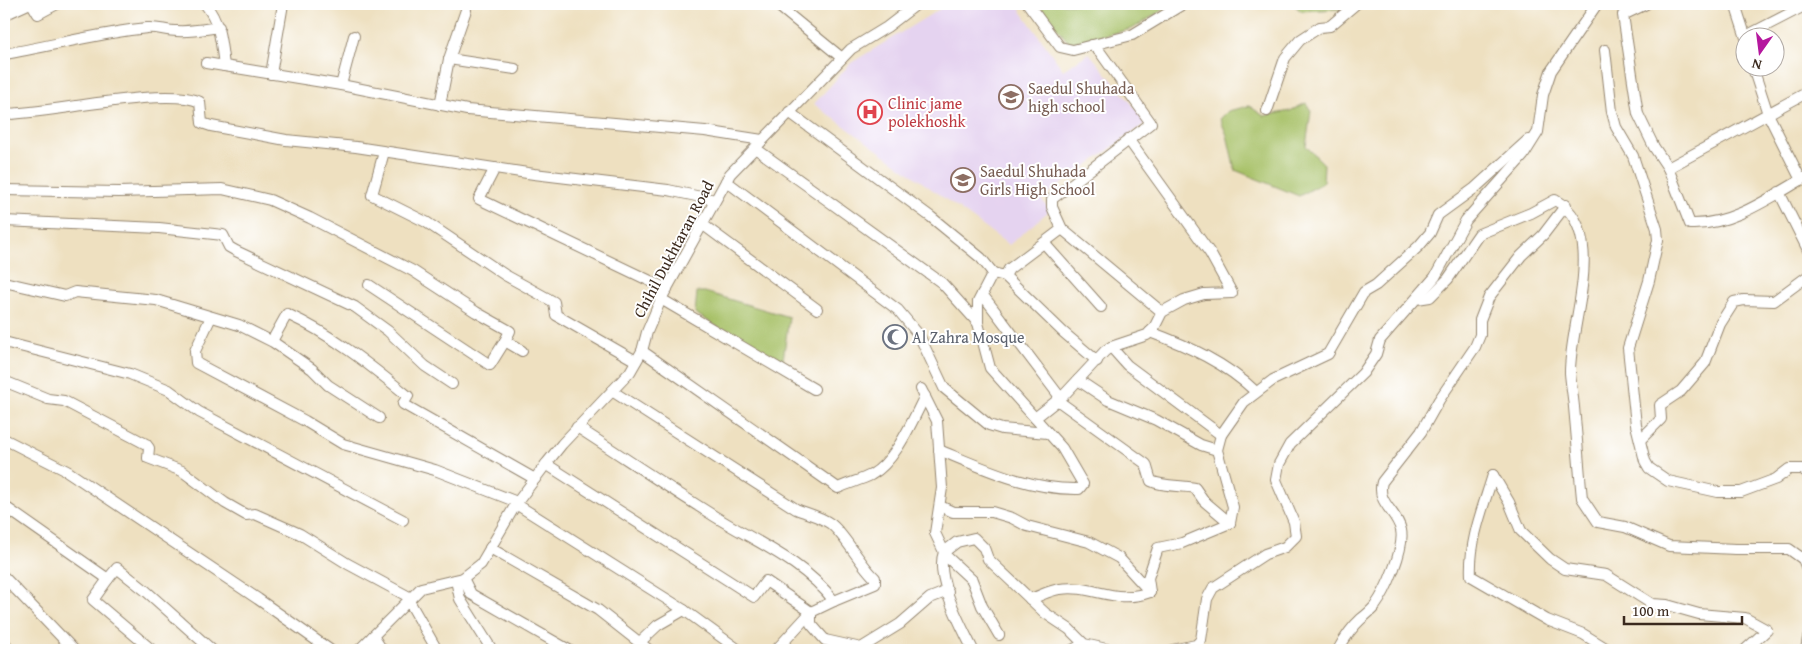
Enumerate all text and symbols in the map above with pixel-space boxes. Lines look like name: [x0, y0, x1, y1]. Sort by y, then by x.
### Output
north arrow: [1734, 28, 1784, 78]
text: N: [1749, 54, 1764, 75]
place label: Saedul Shuhada high school: [1028, 76, 1135, 118]
school or university icon: Saedul Shuhada high school: [998, 84, 1024, 110]
place label: Clinic jame polekhoshk: [888, 91, 966, 133]
hospital icon: Clinic jame polekhoshk: [857, 99, 883, 125]
place label: Saedul Shuhada Girls High School: [980, 159, 1095, 201]
school or university icon: Saedul Shuhada Girls High School: [950, 167, 976, 193]
street label: Chihil Dukhtaran Road: [627, 176, 720, 322]
mosque icon: Al Zahra Mosque: [882, 324, 908, 350]
place label: Al Zahra Mosque: [912, 325, 1025, 349]
scale bar: [1624, 594, 1742, 626]
text: 100 m: [1632, 600, 1670, 621]

